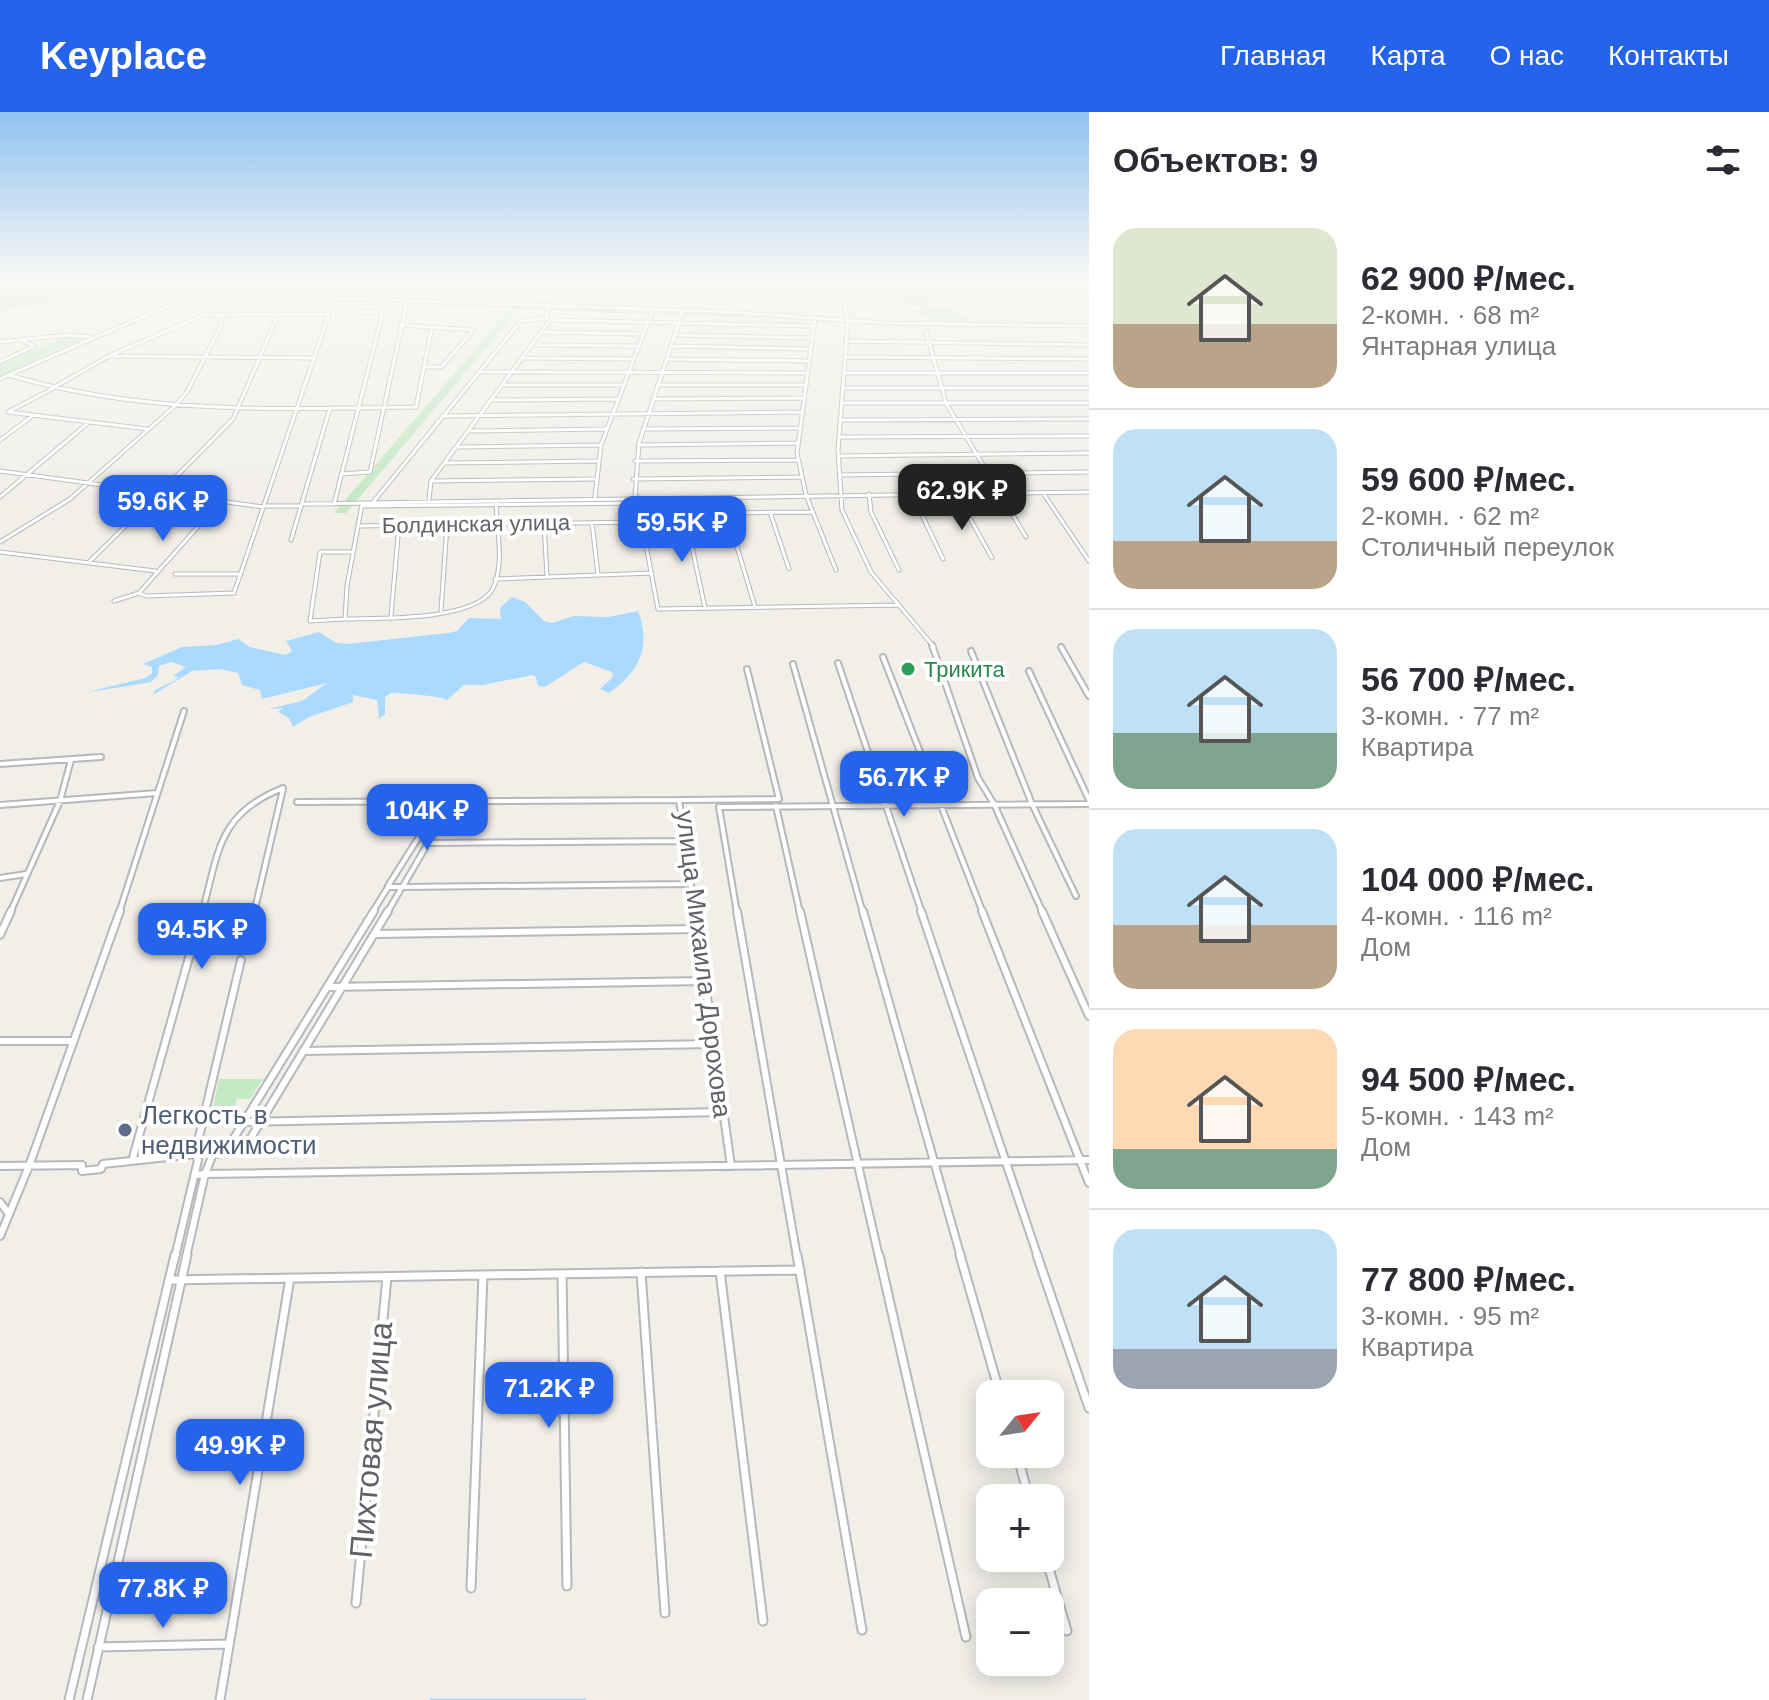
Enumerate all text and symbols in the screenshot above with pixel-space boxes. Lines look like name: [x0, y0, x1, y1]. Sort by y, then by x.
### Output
text: Keyplace: [40, 35, 207, 77]
text: Главная: [1220, 40, 1327, 71]
text: Карта: [1371, 40, 1445, 71]
text: О нас: [1489, 40, 1564, 71]
text: Контакты: [1608, 40, 1729, 71]
icon: filters: [1701, 138, 1745, 182]
text: Объектов: 9: [1113, 141, 1318, 179]
text: 62 900 ₽/мес.: [1361, 259, 1576, 297]
icon: home: [1177, 260, 1273, 356]
text: 2-комн. · 68 m²: [1361, 300, 1539, 330]
text: Янтарная улица: [1361, 331, 1556, 361]
text: 59 600 ₽/мес.: [1361, 460, 1576, 498]
icon: home: [1177, 461, 1273, 557]
pin: 62.9K ₽: [888, 464, 1036, 532]
pin: 59.6K ₽: [89, 475, 237, 543]
text: 62.9K ₽: [916, 475, 1008, 505]
text: 59.6K ₽: [117, 486, 209, 516]
pin: 59.5K ₽: [608, 496, 756, 564]
text: 2-комн. · 62 m²: [1361, 501, 1539, 531]
text: 59.5K ₽: [636, 507, 728, 537]
street label: Болдинская улица: [382, 510, 571, 538]
text: Столичный переулок: [1361, 532, 1614, 562]
place label: Трикита: [924, 657, 1005, 682]
marker: Трикита: [899, 660, 917, 678]
text: 56 700 ₽/мес.: [1361, 660, 1576, 698]
icon: home: [1177, 661, 1273, 757]
text: 3-комн. · 77 m²: [1361, 701, 1539, 731]
text: Квартира: [1361, 732, 1473, 762]
pin: 56.7K ₽: [830, 751, 978, 819]
text: 56.7K ₽: [858, 762, 950, 792]
pin: 104K ₽: [362, 784, 492, 852]
text: 104K ₽: [385, 795, 469, 825]
street label: улица Михаила Дорохова: [670, 809, 738, 1120]
text: 104 000 ₽/мес.: [1361, 860, 1595, 898]
icon: home: [1177, 861, 1273, 957]
text: 4-комн. · 116 m²: [1361, 901, 1552, 931]
pin: 94.5K ₽: [128, 903, 276, 971]
text: 94.5K ₽: [156, 914, 248, 944]
text: Дом: [1361, 932, 1411, 962]
text: 94 500 ₽/мес.: [1361, 1060, 1576, 1098]
icon: home: [1177, 1061, 1273, 1157]
place label: Легкость в недвижимости: [141, 1100, 316, 1160]
text: 5-комн. · 143 m²: [1361, 1101, 1554, 1131]
marker: Легкость в недвижимости: [116, 1121, 134, 1139]
text: Дом: [1361, 1132, 1411, 1162]
text: 77 800 ₽/мес.: [1361, 1260, 1576, 1298]
icon: home: [1177, 1261, 1273, 1357]
text: 3-комн. · 95 m²: [1361, 1301, 1539, 1331]
street label: Пихтовая улица: [343, 1320, 399, 1560]
text: Квартира: [1361, 1332, 1473, 1362]
pin: 71.2K ₽: [475, 1362, 623, 1430]
text: 71.2K ₽: [503, 1373, 595, 1403]
north arrow: [976, 1380, 1064, 1468]
map controls: [976, 1380, 1064, 1676]
pin: 49.9K ₽: [166, 1419, 314, 1487]
text: 49.9K ₽: [194, 1430, 286, 1460]
button: +: [976, 1484, 1064, 1572]
pin: 77.8K ₽: [89, 1562, 237, 1630]
text: 77.8K ₽: [117, 1573, 209, 1603]
button: −: [976, 1588, 1064, 1676]

